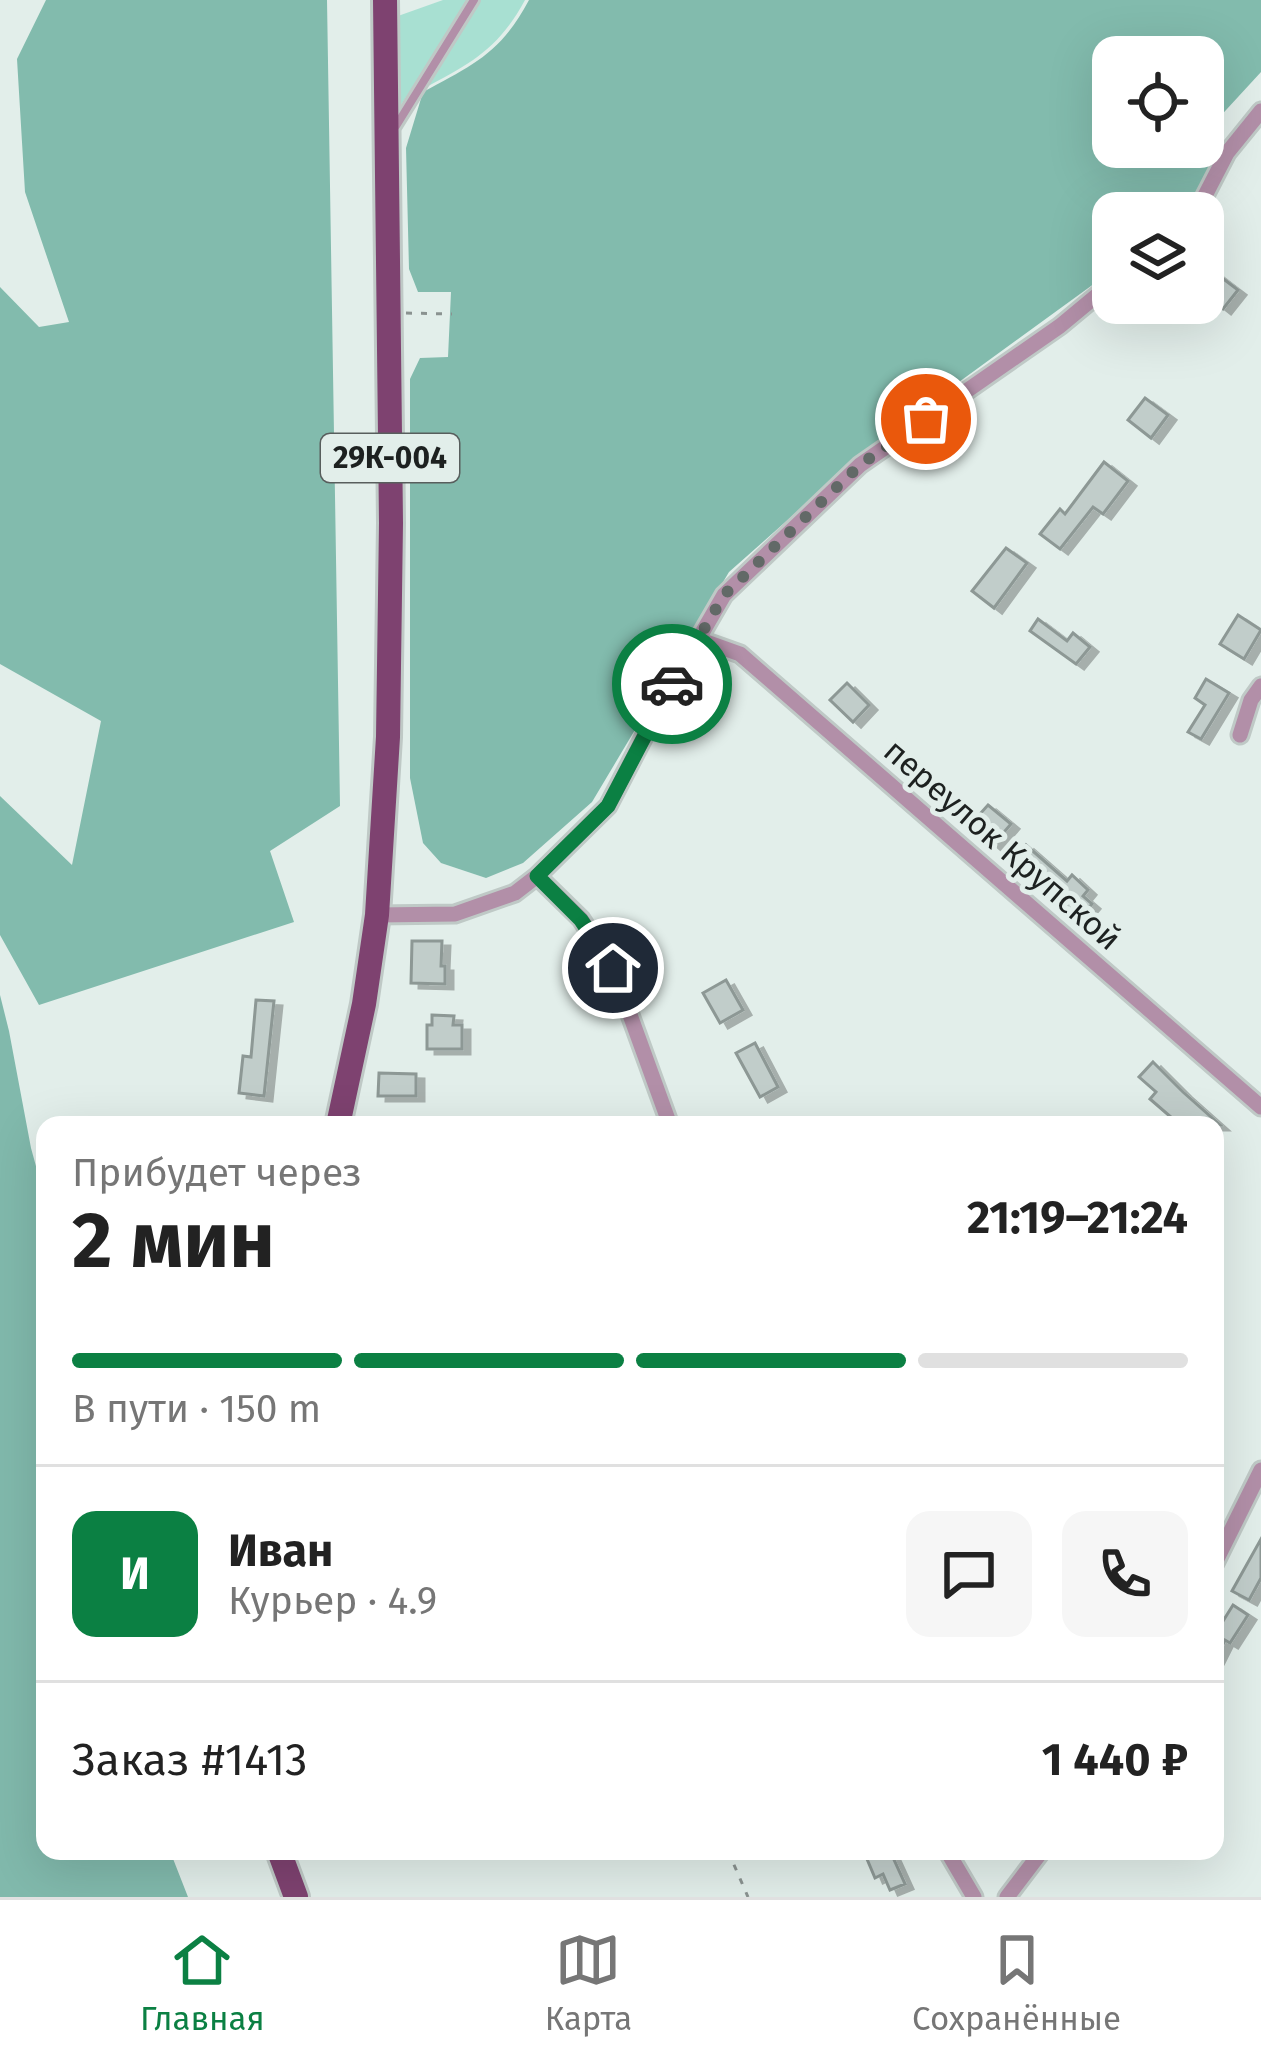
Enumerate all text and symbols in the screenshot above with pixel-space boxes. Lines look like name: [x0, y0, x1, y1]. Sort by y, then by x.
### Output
map controls: [1092, 36, 1224, 324]
button: locate: [1092, 36, 1224, 168]
button: layers: [1092, 192, 1224, 324]
pin: [875, 368, 977, 470]
icon: bag: [893, 386, 959, 452]
road number: 29К-004: [321, 434, 459, 482]
courier: [612, 624, 732, 744]
icon: car: [639, 651, 705, 717]
street label: переулок Крупской: [876, 731, 1129, 959]
pin: [562, 917, 664, 1019]
icon: home: [580, 935, 646, 1001]
text: Прибудет через: [72, 1150, 362, 1196]
text: 21:19–21:24: [967, 1191, 1188, 1245]
text: 2 мин: [72, 1194, 275, 1288]
text: В пути · 150 m: [72, 1386, 321, 1432]
button: chat: [906, 1511, 1032, 1637]
button: phone: [1062, 1511, 1188, 1637]
text: Иван: [228, 1524, 333, 1578]
text: И: [120, 1547, 150, 1601]
text: Курьер · 4.9: [228, 1578, 437, 1624]
text: Заказ #1413: [72, 1733, 308, 1787]
text: 1 440 ₽: [1042, 1733, 1188, 1787]
tab: Главная: [140, 1927, 265, 2039]
tab: Карта: [545, 1927, 632, 2039]
tab: Сохранённые: [912, 1927, 1121, 2039]

